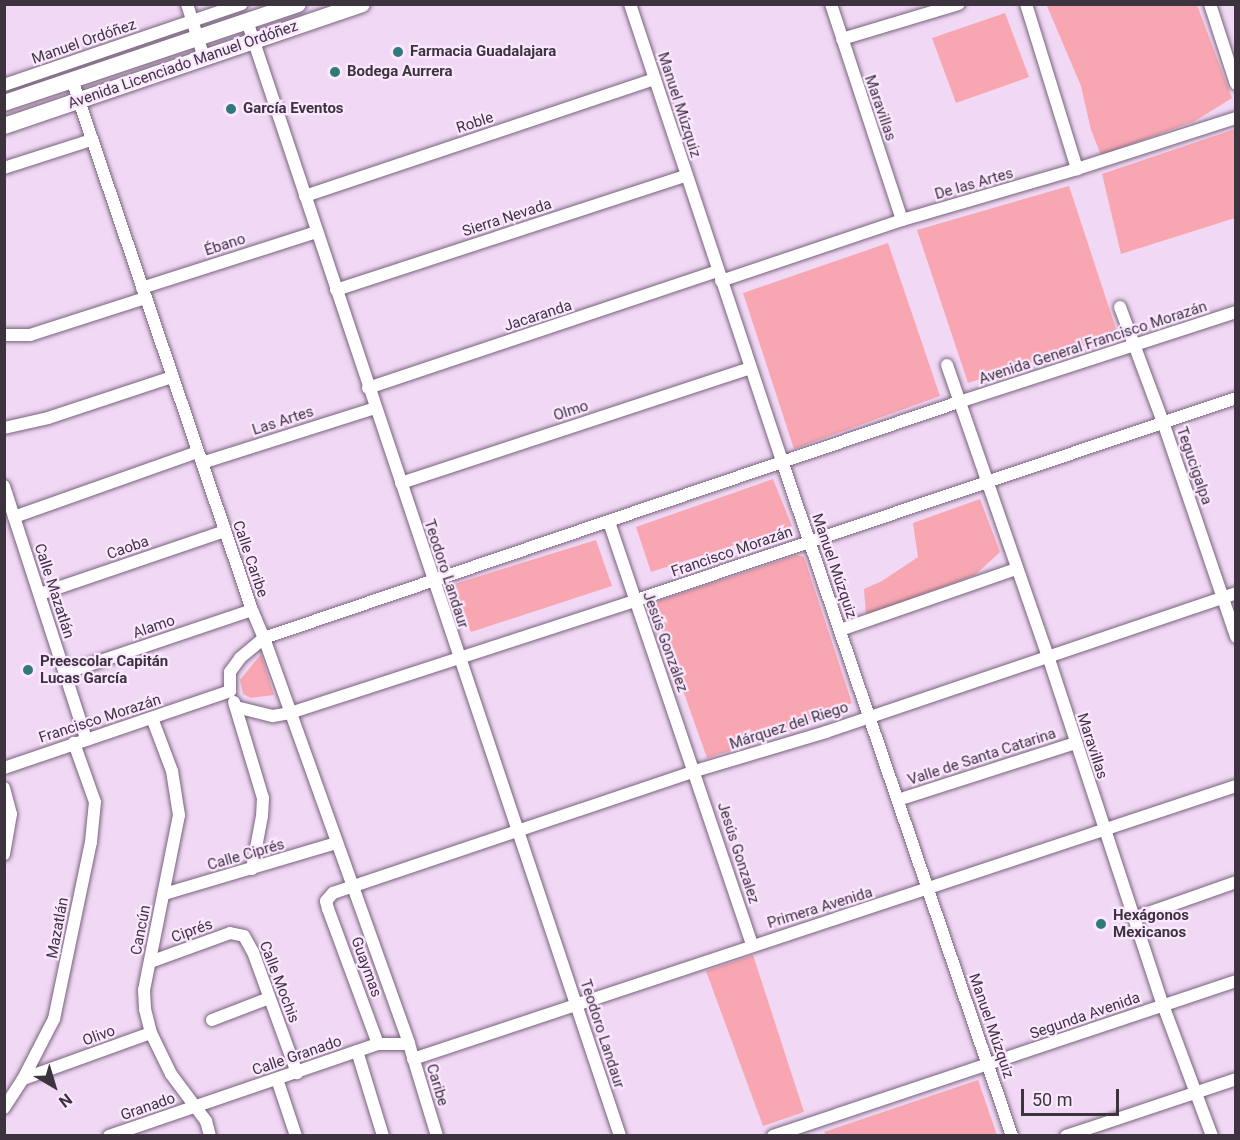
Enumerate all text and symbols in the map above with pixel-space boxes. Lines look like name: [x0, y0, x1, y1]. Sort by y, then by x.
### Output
street label: Manuel Ordóñez: [29, 16, 139, 68]
street label: Avenida Licenciado Manuel Ordóñez: [66, 17, 300, 113]
place label: Farmacia Guadalajara: [410, 43, 556, 61]
marker: Farmacia Guadalajara: [391, 45, 405, 59]
street label: Manuel Múzquiz: [653, 50, 705, 160]
place label: Bodega Aurrera: [347, 63, 453, 81]
marker: Bodega Aurrera: [328, 65, 342, 79]
street label: Maravillas: [860, 73, 900, 143]
place label: García Eventos: [243, 100, 344, 118]
marker: García Eventos: [224, 102, 238, 116]
street label: Roble: [454, 109, 496, 137]
street label: De las Artes: [933, 164, 1015, 204]
street label: Sierra Nevada: [460, 195, 554, 241]
street label: Ébano: [202, 230, 248, 260]
street label: Jacaranda: [502, 297, 574, 335]
street label: Avenida General Francisco Morazán: [977, 298, 1209, 388]
street label: Olmo: [551, 397, 591, 425]
street label: Las Artes: [250, 403, 316, 439]
street label: Tegucigalpa: [1172, 425, 1216, 507]
street label: Manuel Múzquiz: [808, 511, 860, 621]
street label: Teodoro Landaur: [420, 517, 472, 631]
street label: Calle Caribe: [228, 518, 272, 600]
street label: Francisco Morazán: [669, 523, 795, 581]
street label: Caoba: [105, 532, 151, 564]
street label: Calle Mazatlán: [30, 541, 78, 641]
street label: Jesús González: [639, 589, 691, 695]
street label: Alamo: [131, 611, 177, 643]
place label: Preescolar Capitán Lucas García: [40, 652, 168, 687]
marker: Preescolar Capitán Lucas García: [21, 663, 35, 677]
street label: Francisco Morazán: [37, 691, 163, 747]
street label: Márquez del Riego: [727, 698, 851, 754]
street label: Maravillas: [1073, 711, 1111, 781]
street label: Valle de Santa Catarina: [906, 725, 1058, 789]
street label: Jesús Gonzalez: [713, 800, 763, 906]
street label: Calle Ciprés: [205, 835, 287, 875]
street label: Primera Avenida: [765, 883, 875, 933]
street label: Mazatlán: [43, 896, 73, 960]
street label: Cancún: [127, 903, 155, 957]
place label: Hexágonos Mexicanos: [1113, 906, 1189, 941]
street label: Ciprés: [169, 915, 215, 947]
marker: Hexágonos Mexicanos: [1094, 917, 1108, 931]
street label: Guaymas: [347, 934, 385, 1000]
street label: Calle Mochis: [255, 939, 303, 1025]
street label: Manuel Múzquiz: [965, 971, 1017, 1081]
street label: Teodoro Landaur: [576, 977, 628, 1091]
street label: Segunda Avenida: [1028, 989, 1142, 1043]
street label: Olivo: [80, 1022, 118, 1050]
street label: Calle Granado: [250, 1032, 344, 1080]
north arrow: [24, 1056, 84, 1116]
street label: Caribe: [422, 1062, 452, 1108]
scale bar: [1024, 1077, 1122, 1115]
street label: Granado: [118, 1089, 178, 1125]
text: 50 m: [1032, 1089, 1072, 1110]
text: N: [55, 1090, 76, 1112]

